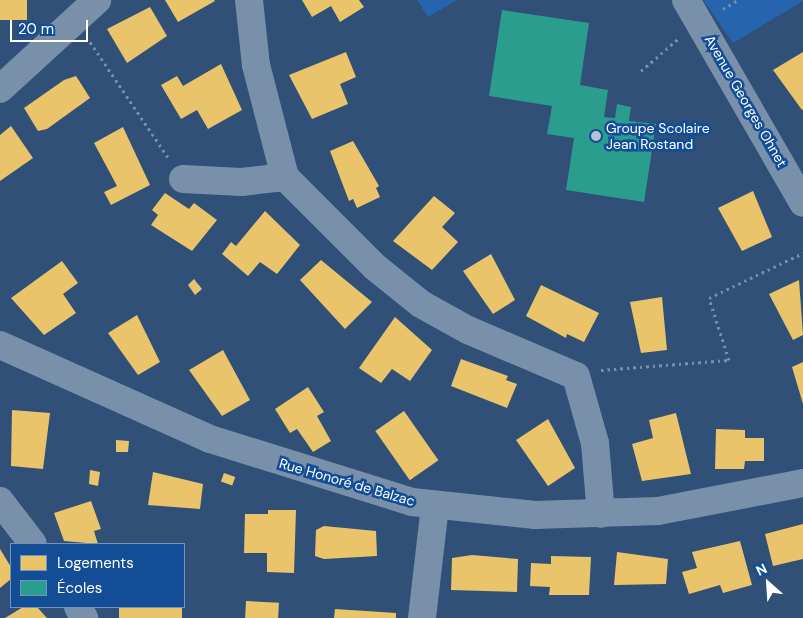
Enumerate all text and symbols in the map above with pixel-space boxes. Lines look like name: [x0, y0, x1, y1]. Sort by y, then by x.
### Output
scale bar: [12, 10, 90, 42]
text: 20 m: [18, 19, 54, 39]
street label: Avenue Georges Ohnet: [701, 32, 791, 170]
place label: Groupe Scolaire Jean Rostand: [606, 120, 710, 152]
marker: Groupe Scolaire Jean Rostand: [590, 130, 602, 142]
street label: Rue Honoré de Balzac: [277, 455, 417, 509]
legend: [10, 543, 185, 608]
text: Logements: [57, 553, 134, 573]
north arrow: [743, 558, 793, 608]
text: N: [753, 559, 770, 580]
text: Écoles: [57, 578, 102, 598]

